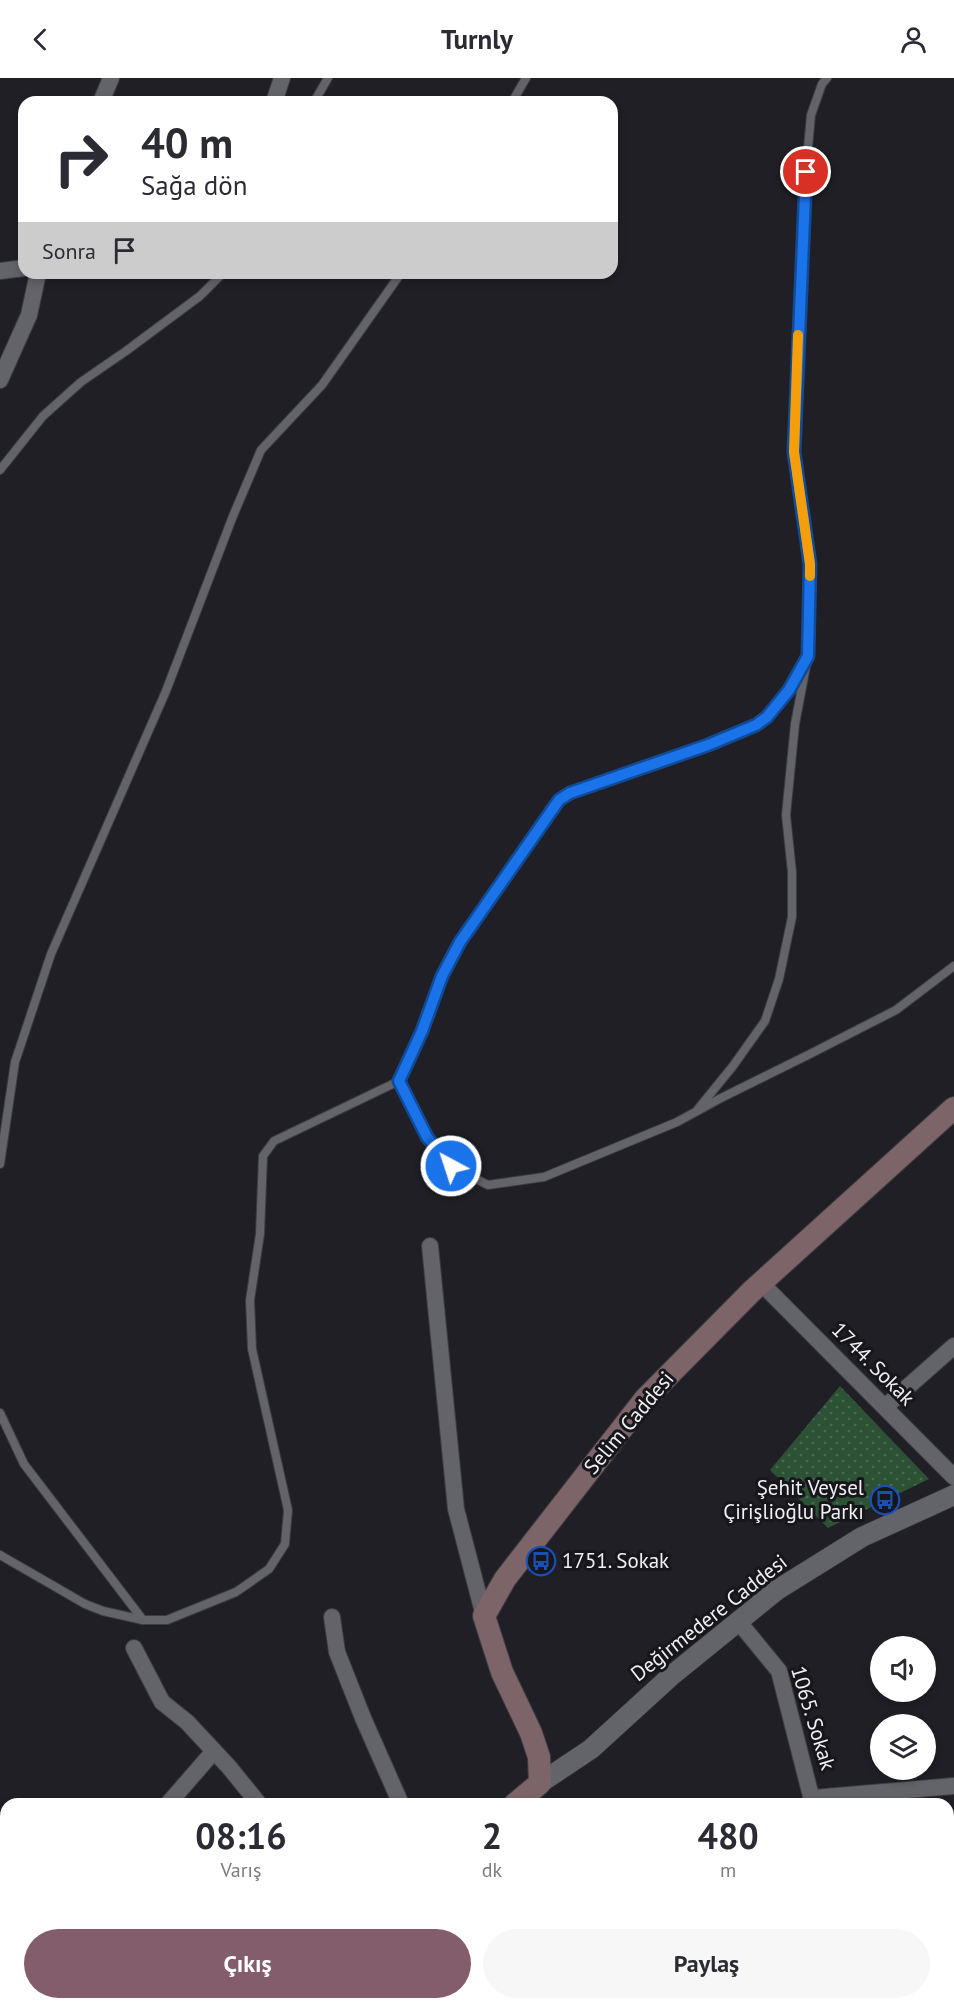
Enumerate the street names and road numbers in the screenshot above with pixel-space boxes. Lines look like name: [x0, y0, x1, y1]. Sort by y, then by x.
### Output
street label: 1744. Sokak: [826, 1316, 921, 1411]
street label: Selim Caddesi: [578, 1366, 679, 1480]
street label: Değirmedere Caddesi: [625, 1548, 792, 1687]
street label: 1065. Sokak: [785, 1663, 842, 1773]

